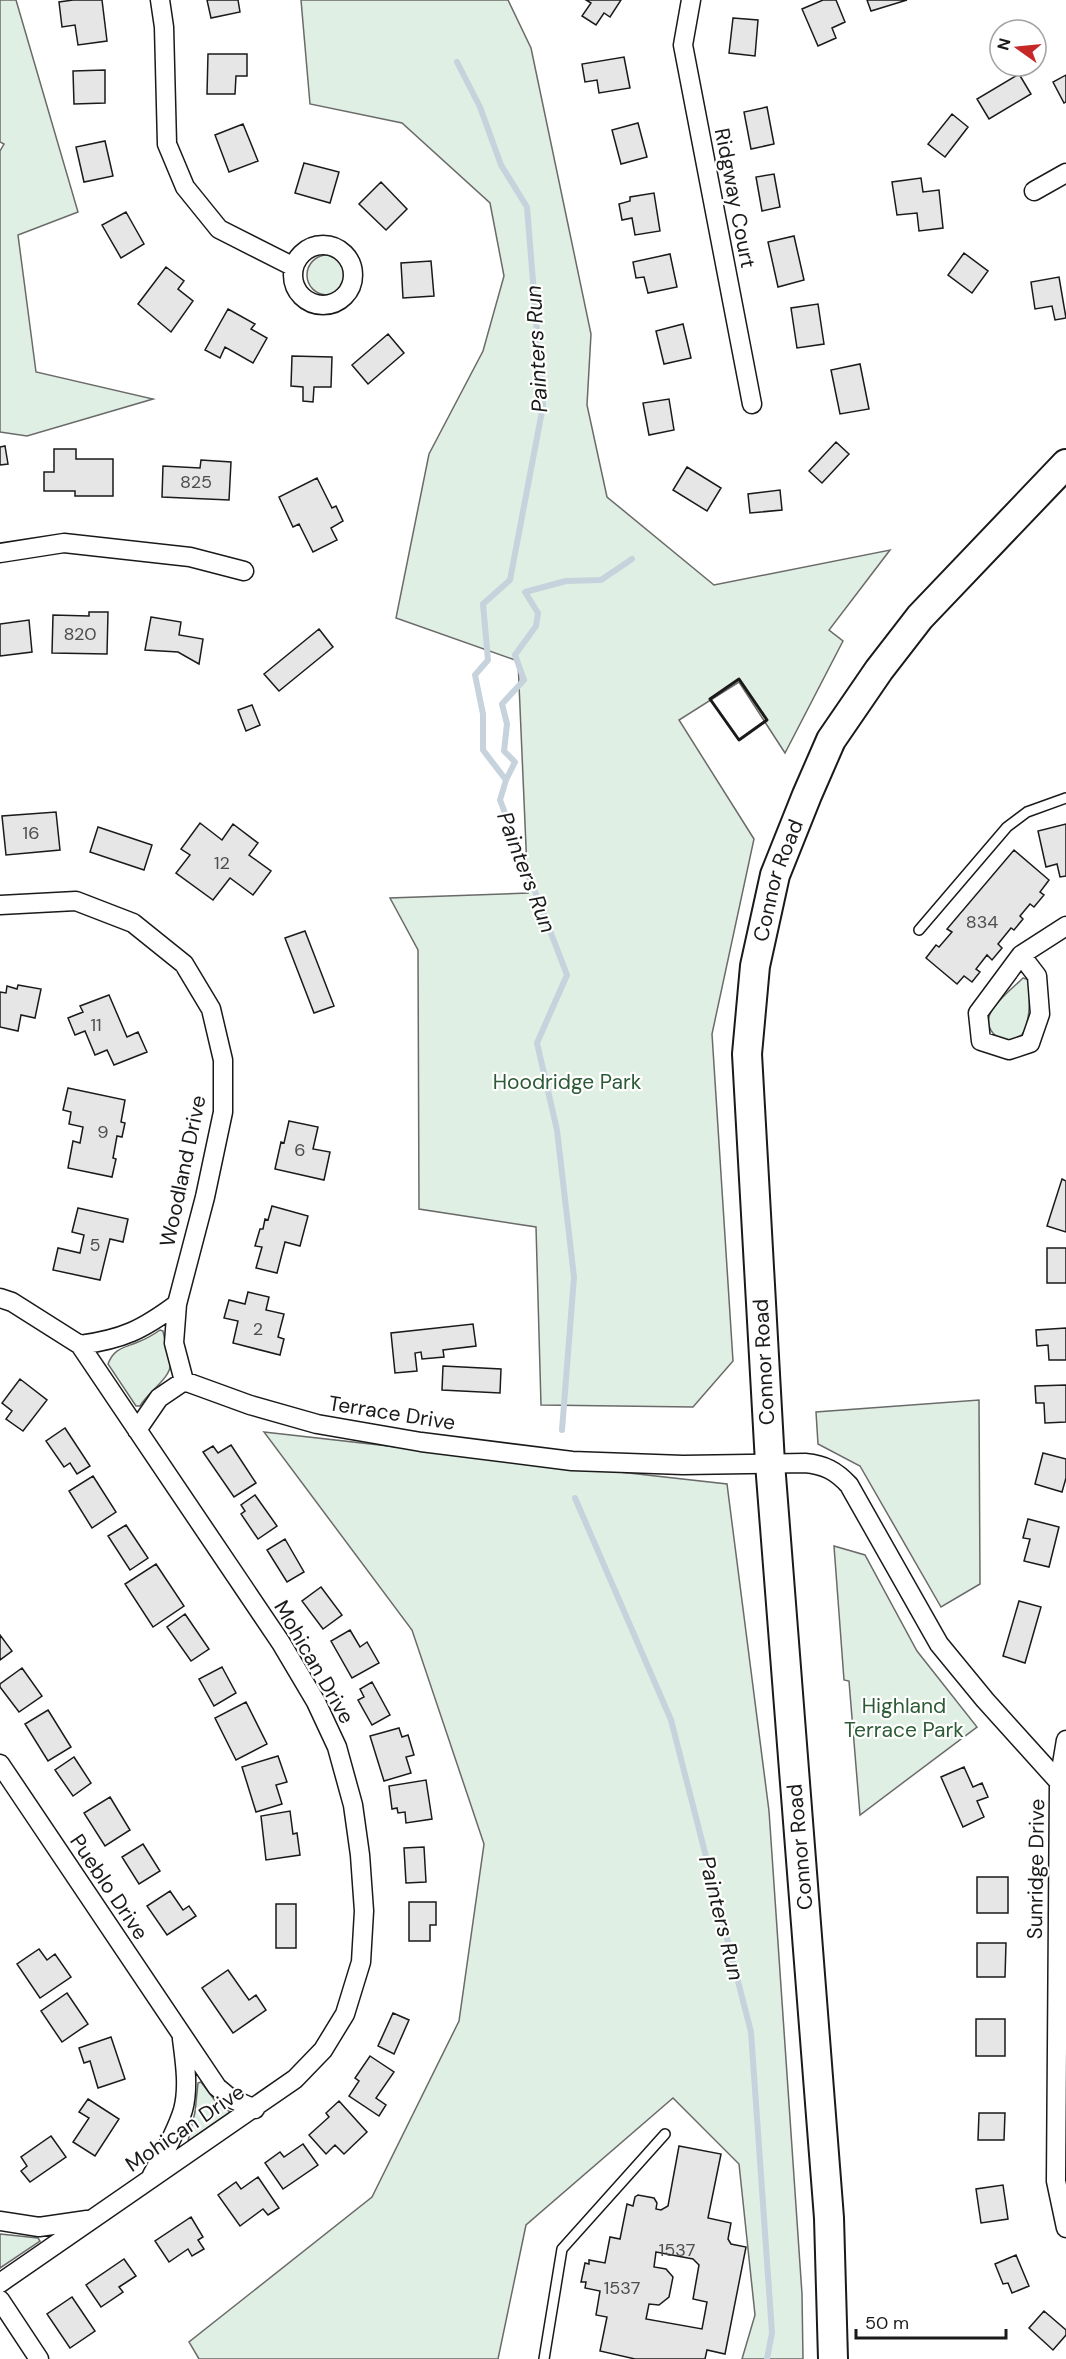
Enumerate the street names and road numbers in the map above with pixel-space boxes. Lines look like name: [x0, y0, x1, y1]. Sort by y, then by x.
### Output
street label: Ridgway Court: [708, 126, 762, 270]
street label: Connor Road: [747, 815, 810, 944]
street label: Woodland Drive: [153, 1093, 213, 1249]
street label: Connor Road: [747, 1298, 781, 1426]
street label: Terrace Drive: [327, 1389, 457, 1437]
street label: Mohican Drive: [267, 1595, 361, 1729]
street label: Connor Road: [781, 1783, 819, 1911]
street label: Sunridge Drive: [1021, 1798, 1051, 1940]
street label: Pueblo Drive: [63, 1829, 155, 1945]
street label: Mohican Drive: [120, 2078, 250, 2178]

